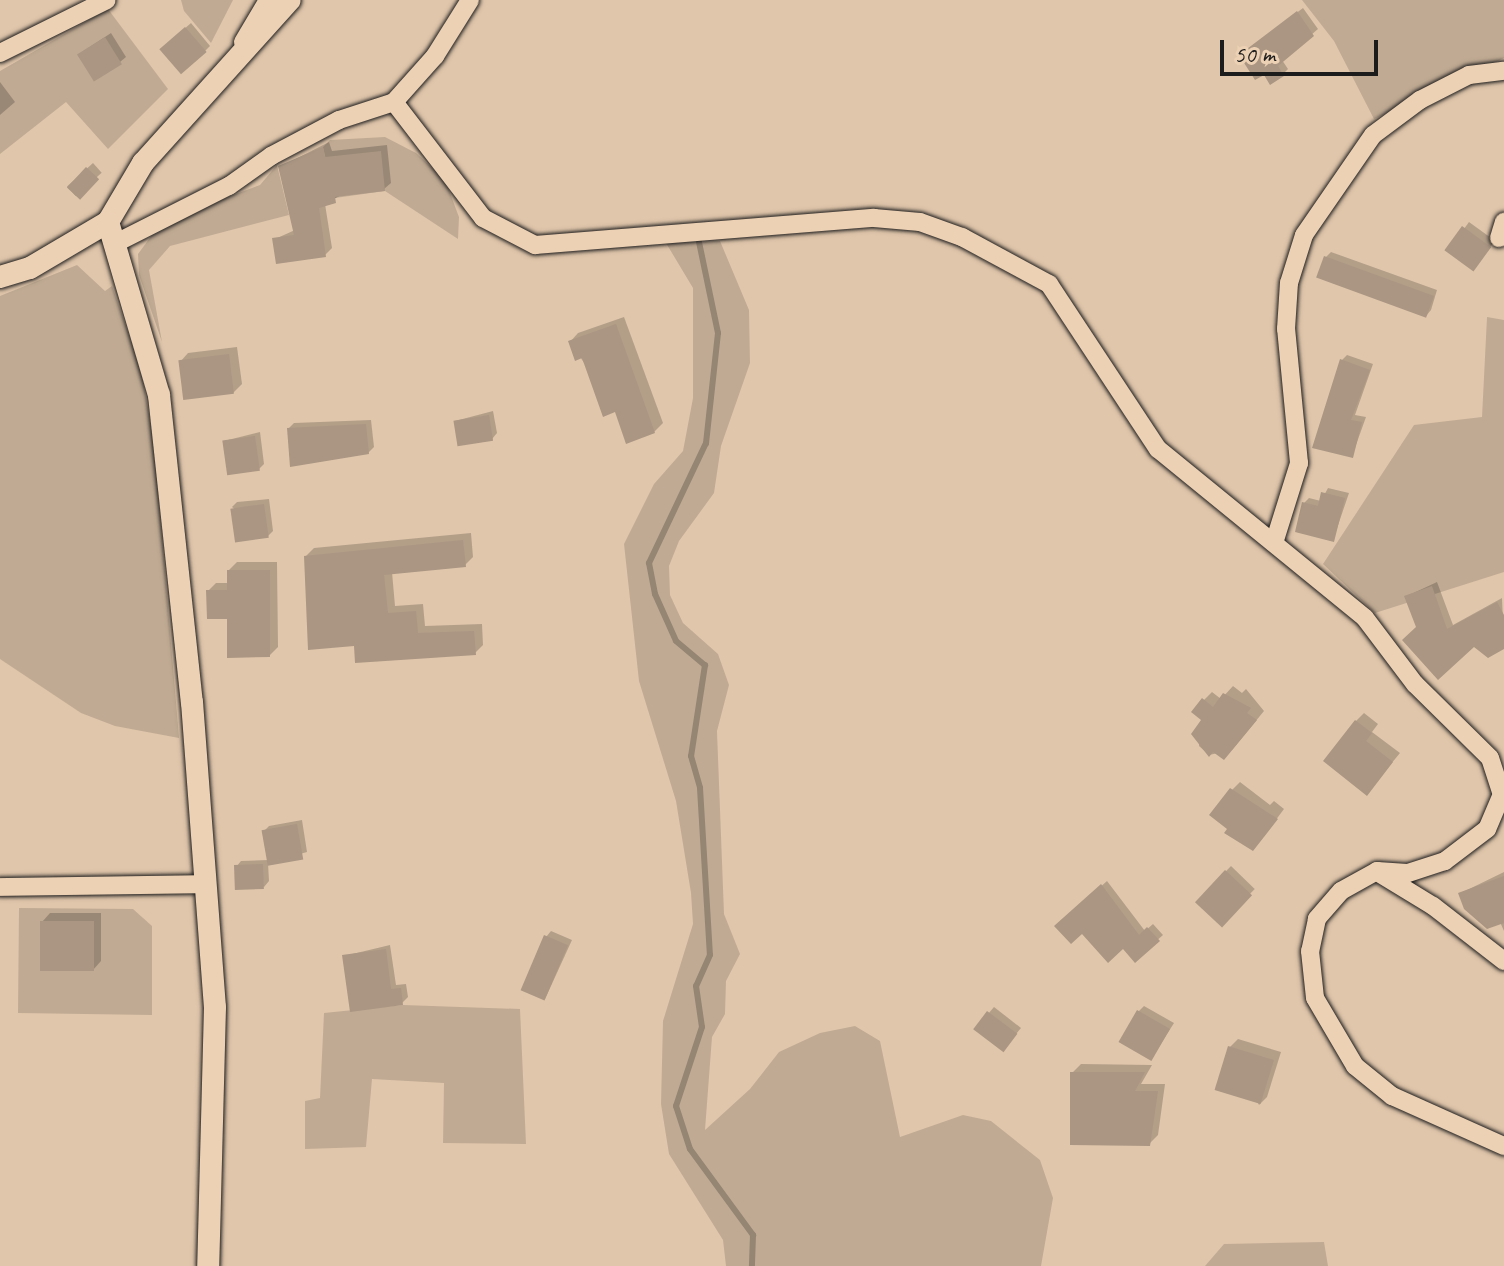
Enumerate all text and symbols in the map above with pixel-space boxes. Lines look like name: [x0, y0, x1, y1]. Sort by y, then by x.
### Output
scale bar: [1224, 24, 1382, 74]
text: 50 m: [1234, 39, 1275, 69]

